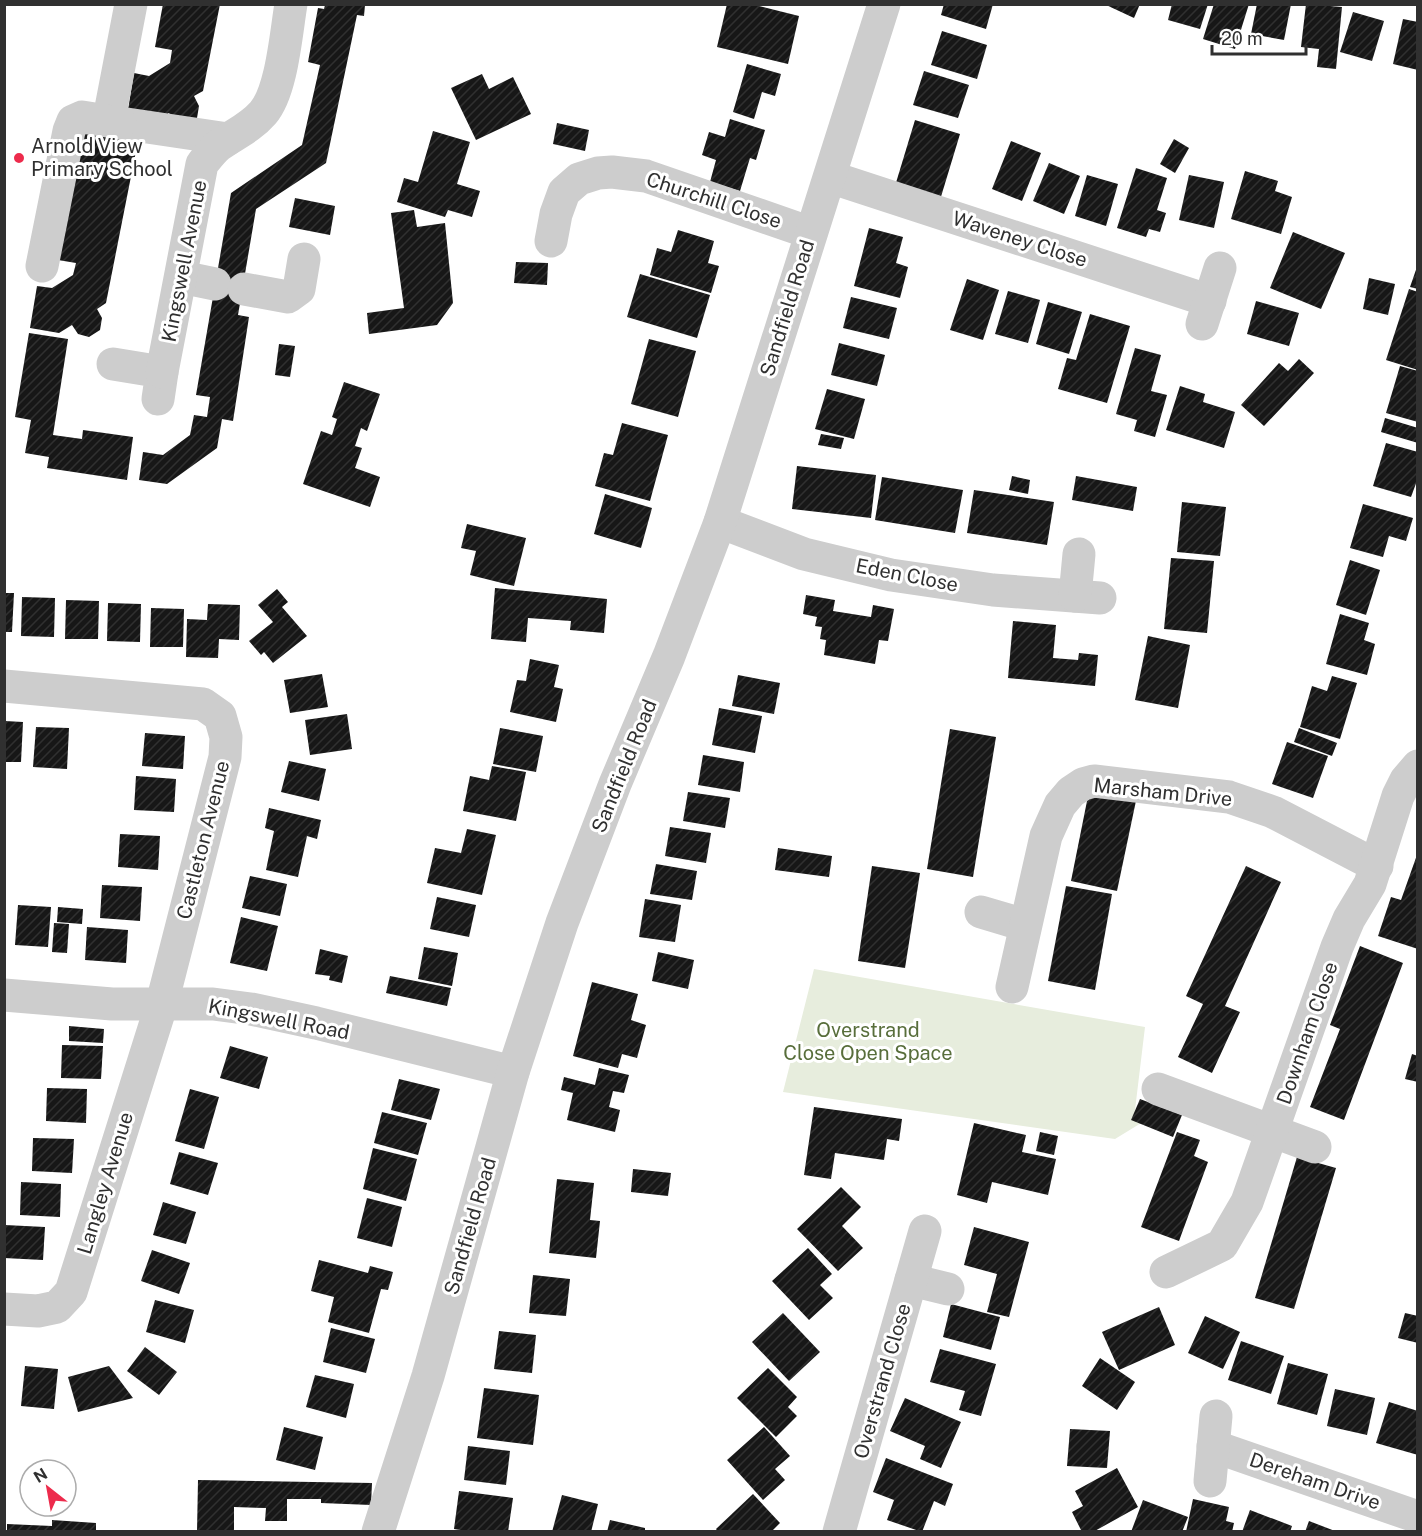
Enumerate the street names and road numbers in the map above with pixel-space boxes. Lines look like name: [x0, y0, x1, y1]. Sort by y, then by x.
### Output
street label: Churchill Close: [643, 167, 785, 233]
street label: Kingswell Avenue: [157, 178, 211, 344]
street label: Waveney Close: [950, 206, 1090, 272]
street label: Sandfield Road: [755, 237, 819, 379]
street label: Eden Close: [854, 553, 960, 597]
street label: Sandfield Road: [586, 696, 662, 836]
street label: Castleton Avenue: [172, 758, 234, 922]
street label: Marsham Drive: [1093, 773, 1233, 811]
street label: Downham Close: [1271, 959, 1343, 1107]
street label: Kingswell Road: [206, 994, 352, 1044]
street label: Langley Avenue: [72, 1109, 138, 1257]
street label: Sandfield Road: [439, 1155, 501, 1297]
street label: Overstrand Close: [848, 1301, 916, 1461]
street label: Dereham Drive: [1246, 1447, 1384, 1515]

